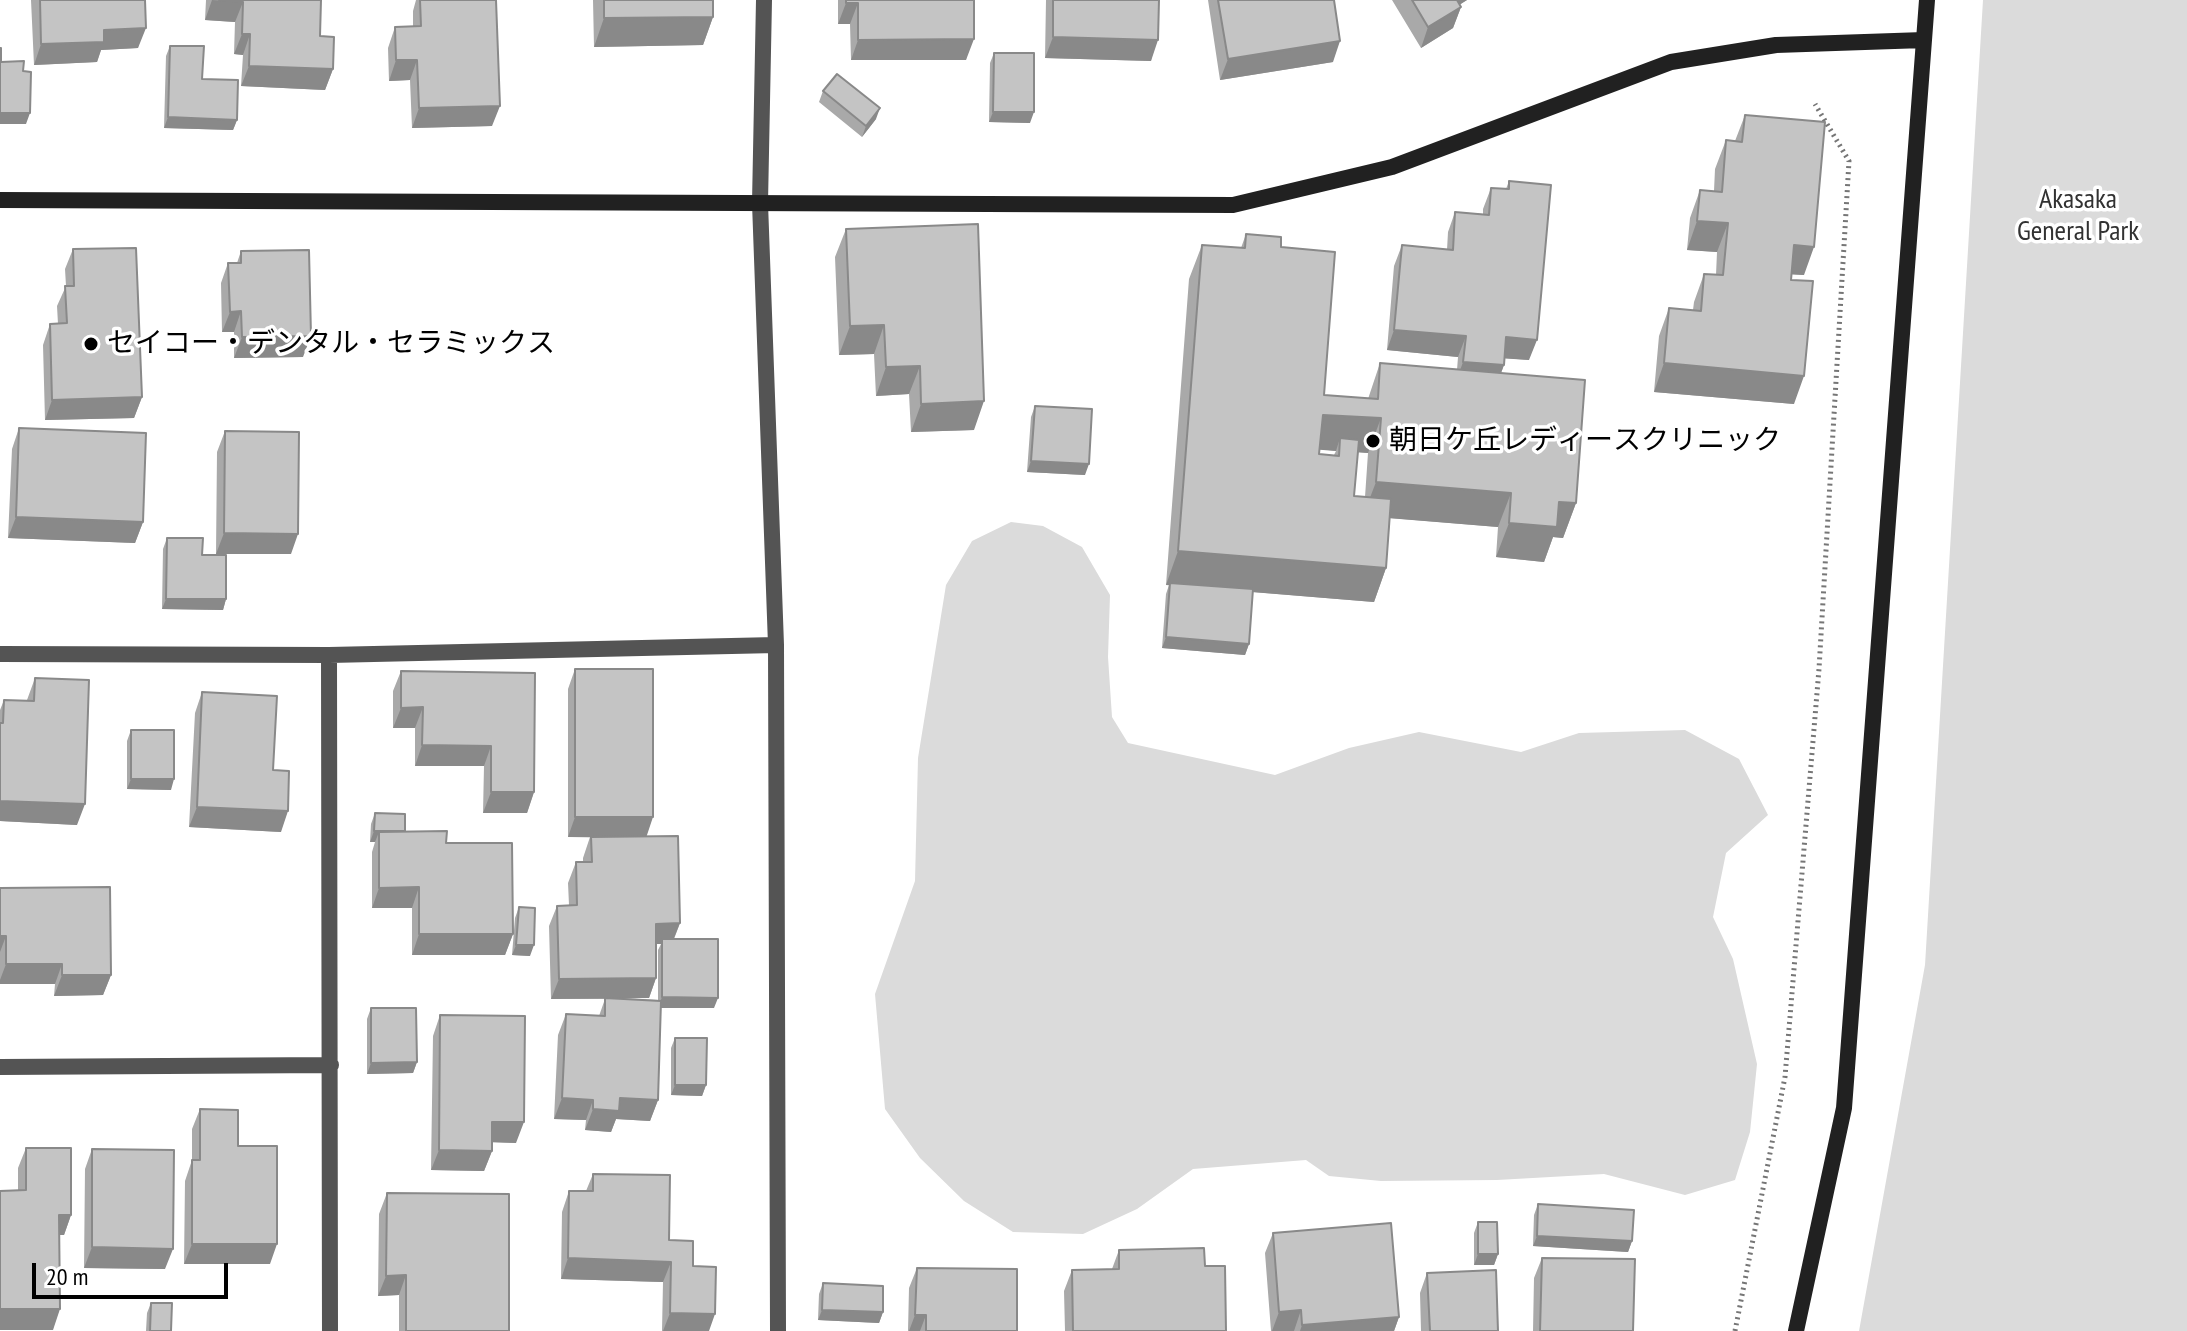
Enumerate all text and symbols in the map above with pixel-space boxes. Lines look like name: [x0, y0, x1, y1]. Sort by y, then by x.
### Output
park label: Akasaka General Park: [2017, 183, 2139, 249]
place label: セイコー・デンタル・セラミックス: [107, 327, 555, 361]
marker: セイコー・デンタル・セラミックス: [82, 335, 100, 353]
place label: 朝日ケ丘レディースクリニック: [1389, 424, 1781, 458]
marker: 朝日ケ丘レディースクリニック: [1364, 432, 1382, 450]
scale bar: [36, 1247, 232, 1297]
text: 20 m: [46, 1261, 88, 1292]

